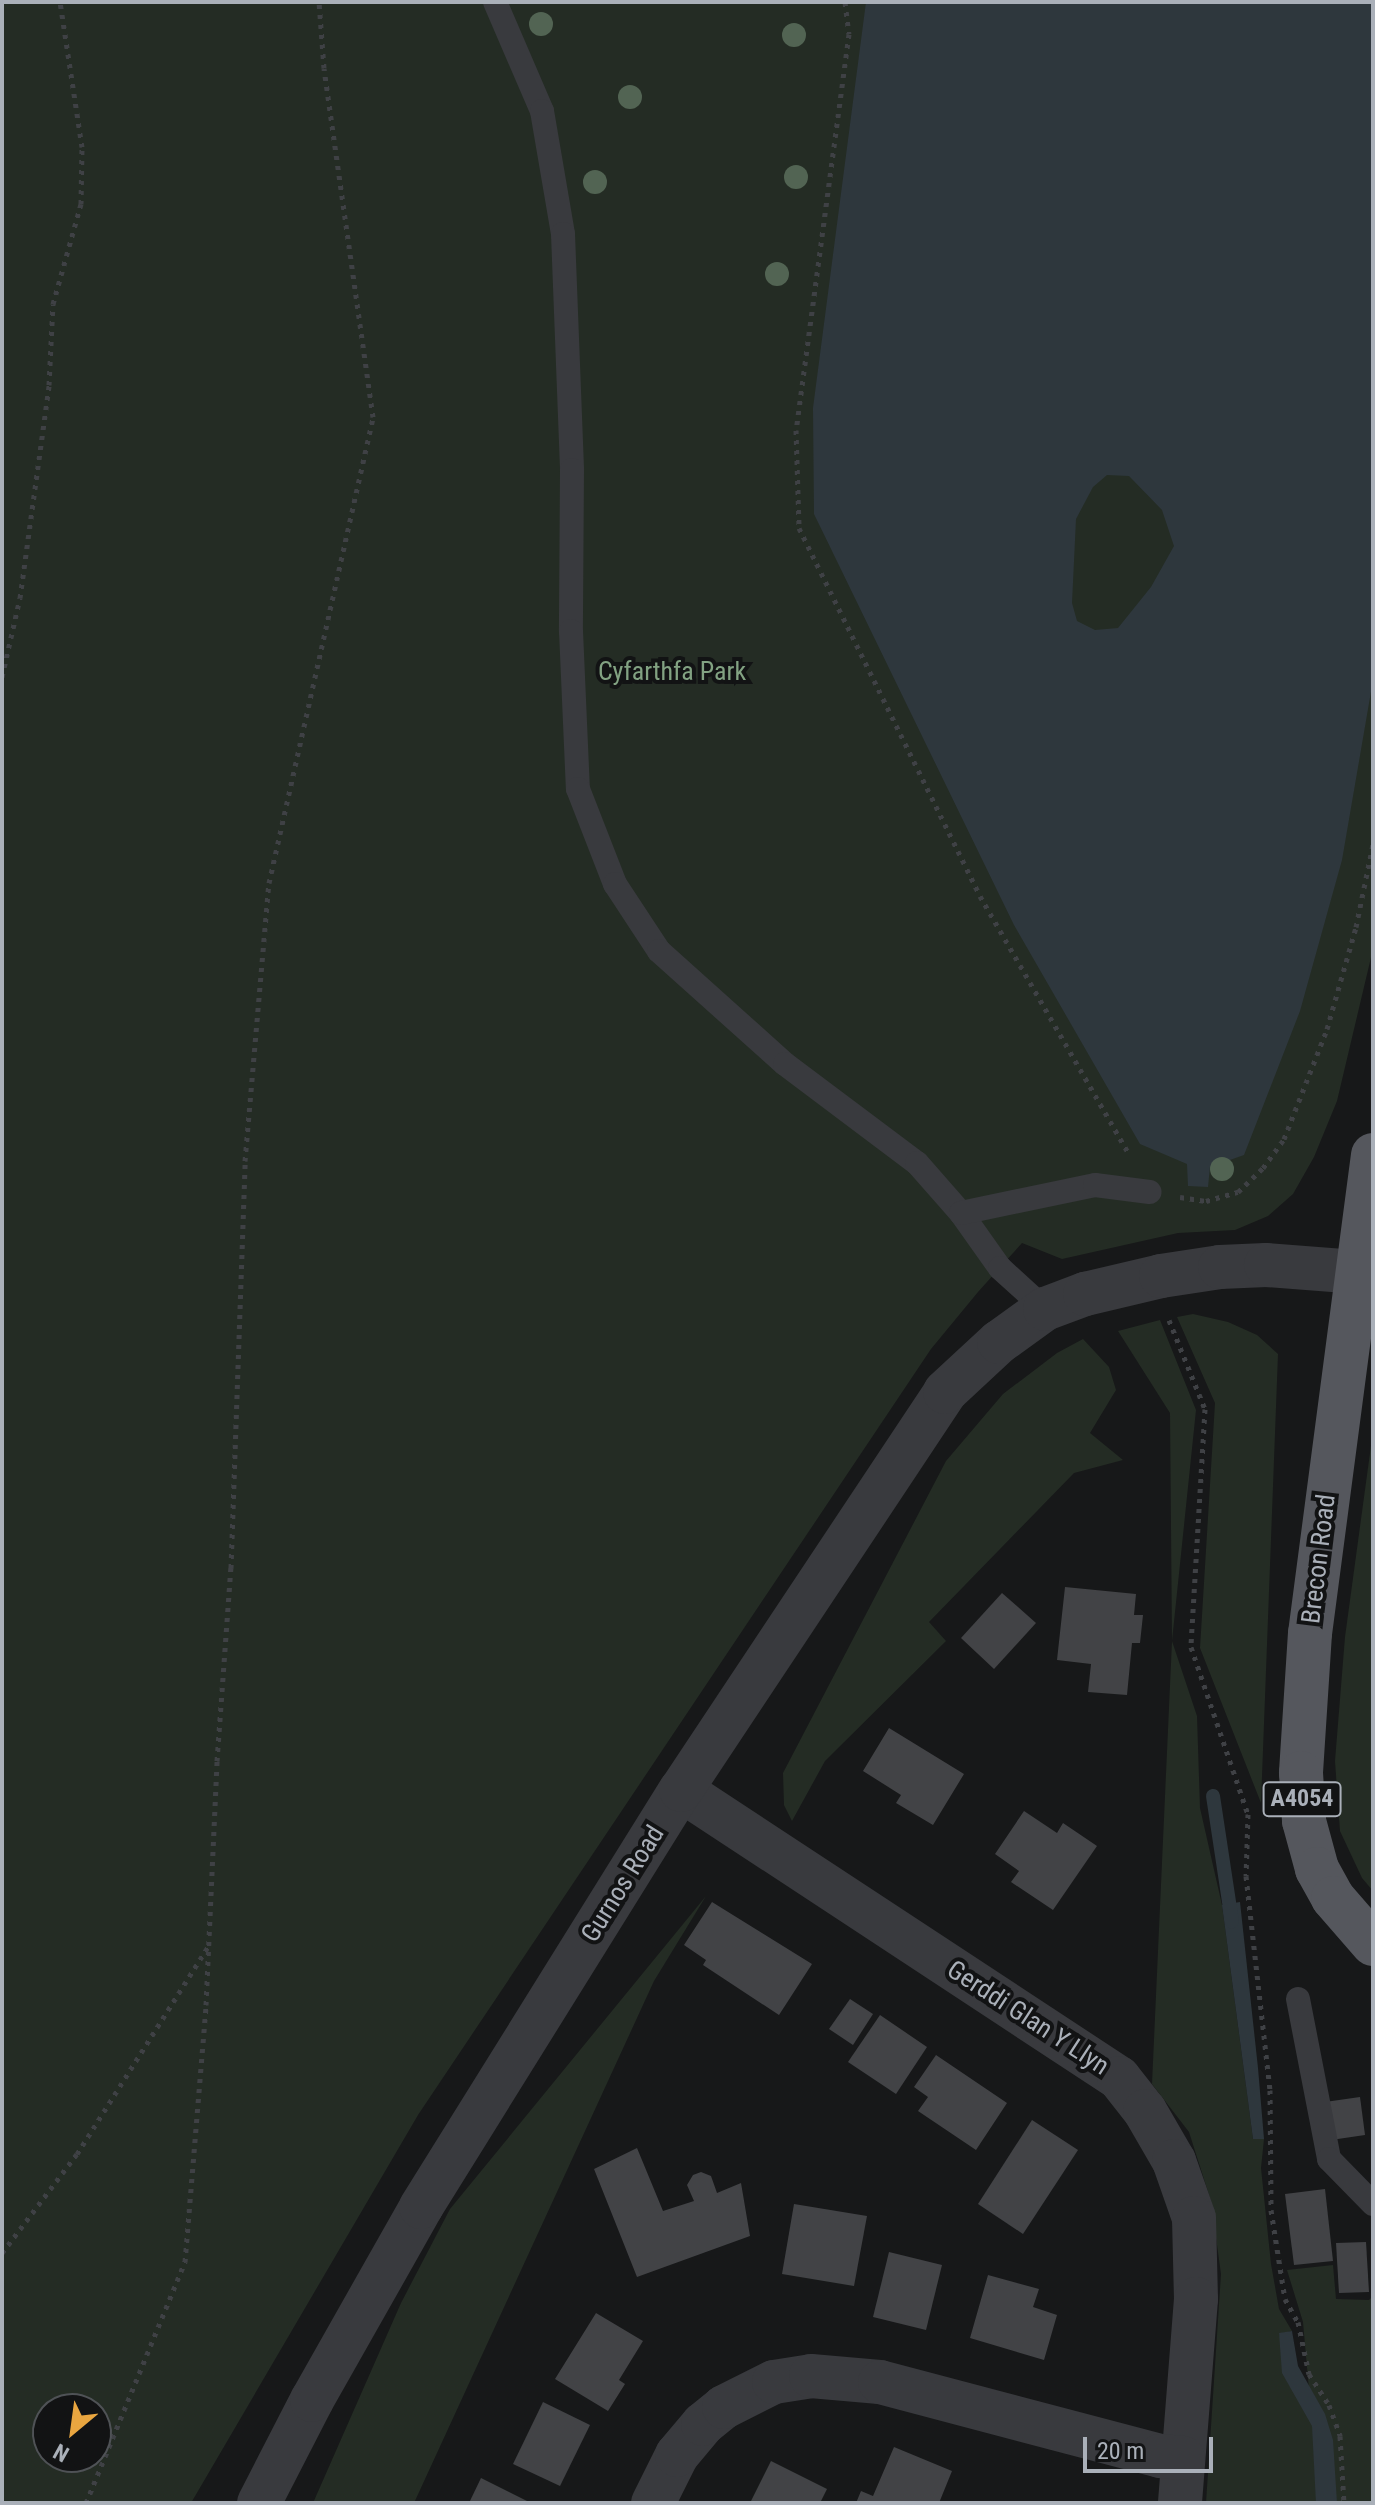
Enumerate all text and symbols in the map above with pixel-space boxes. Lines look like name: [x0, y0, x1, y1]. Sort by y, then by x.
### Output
park label: Cyfarthfa Park: [598, 656, 746, 688]
street label: Brecon Road: [1296, 1493, 1342, 1625]
road number: A4054: [1262, 1779, 1342, 1819]
street label: Gurnos Road: [575, 1820, 671, 1948]
street label: Gerddi Glan Y Llyn: [941, 1954, 1115, 2082]
north arrow: [32, 2393, 112, 2473]
scale bar: [1087, 2421, 1217, 2471]
text: 20 m: [1097, 2437, 1144, 2465]
text: N: [49, 2438, 73, 2467]

